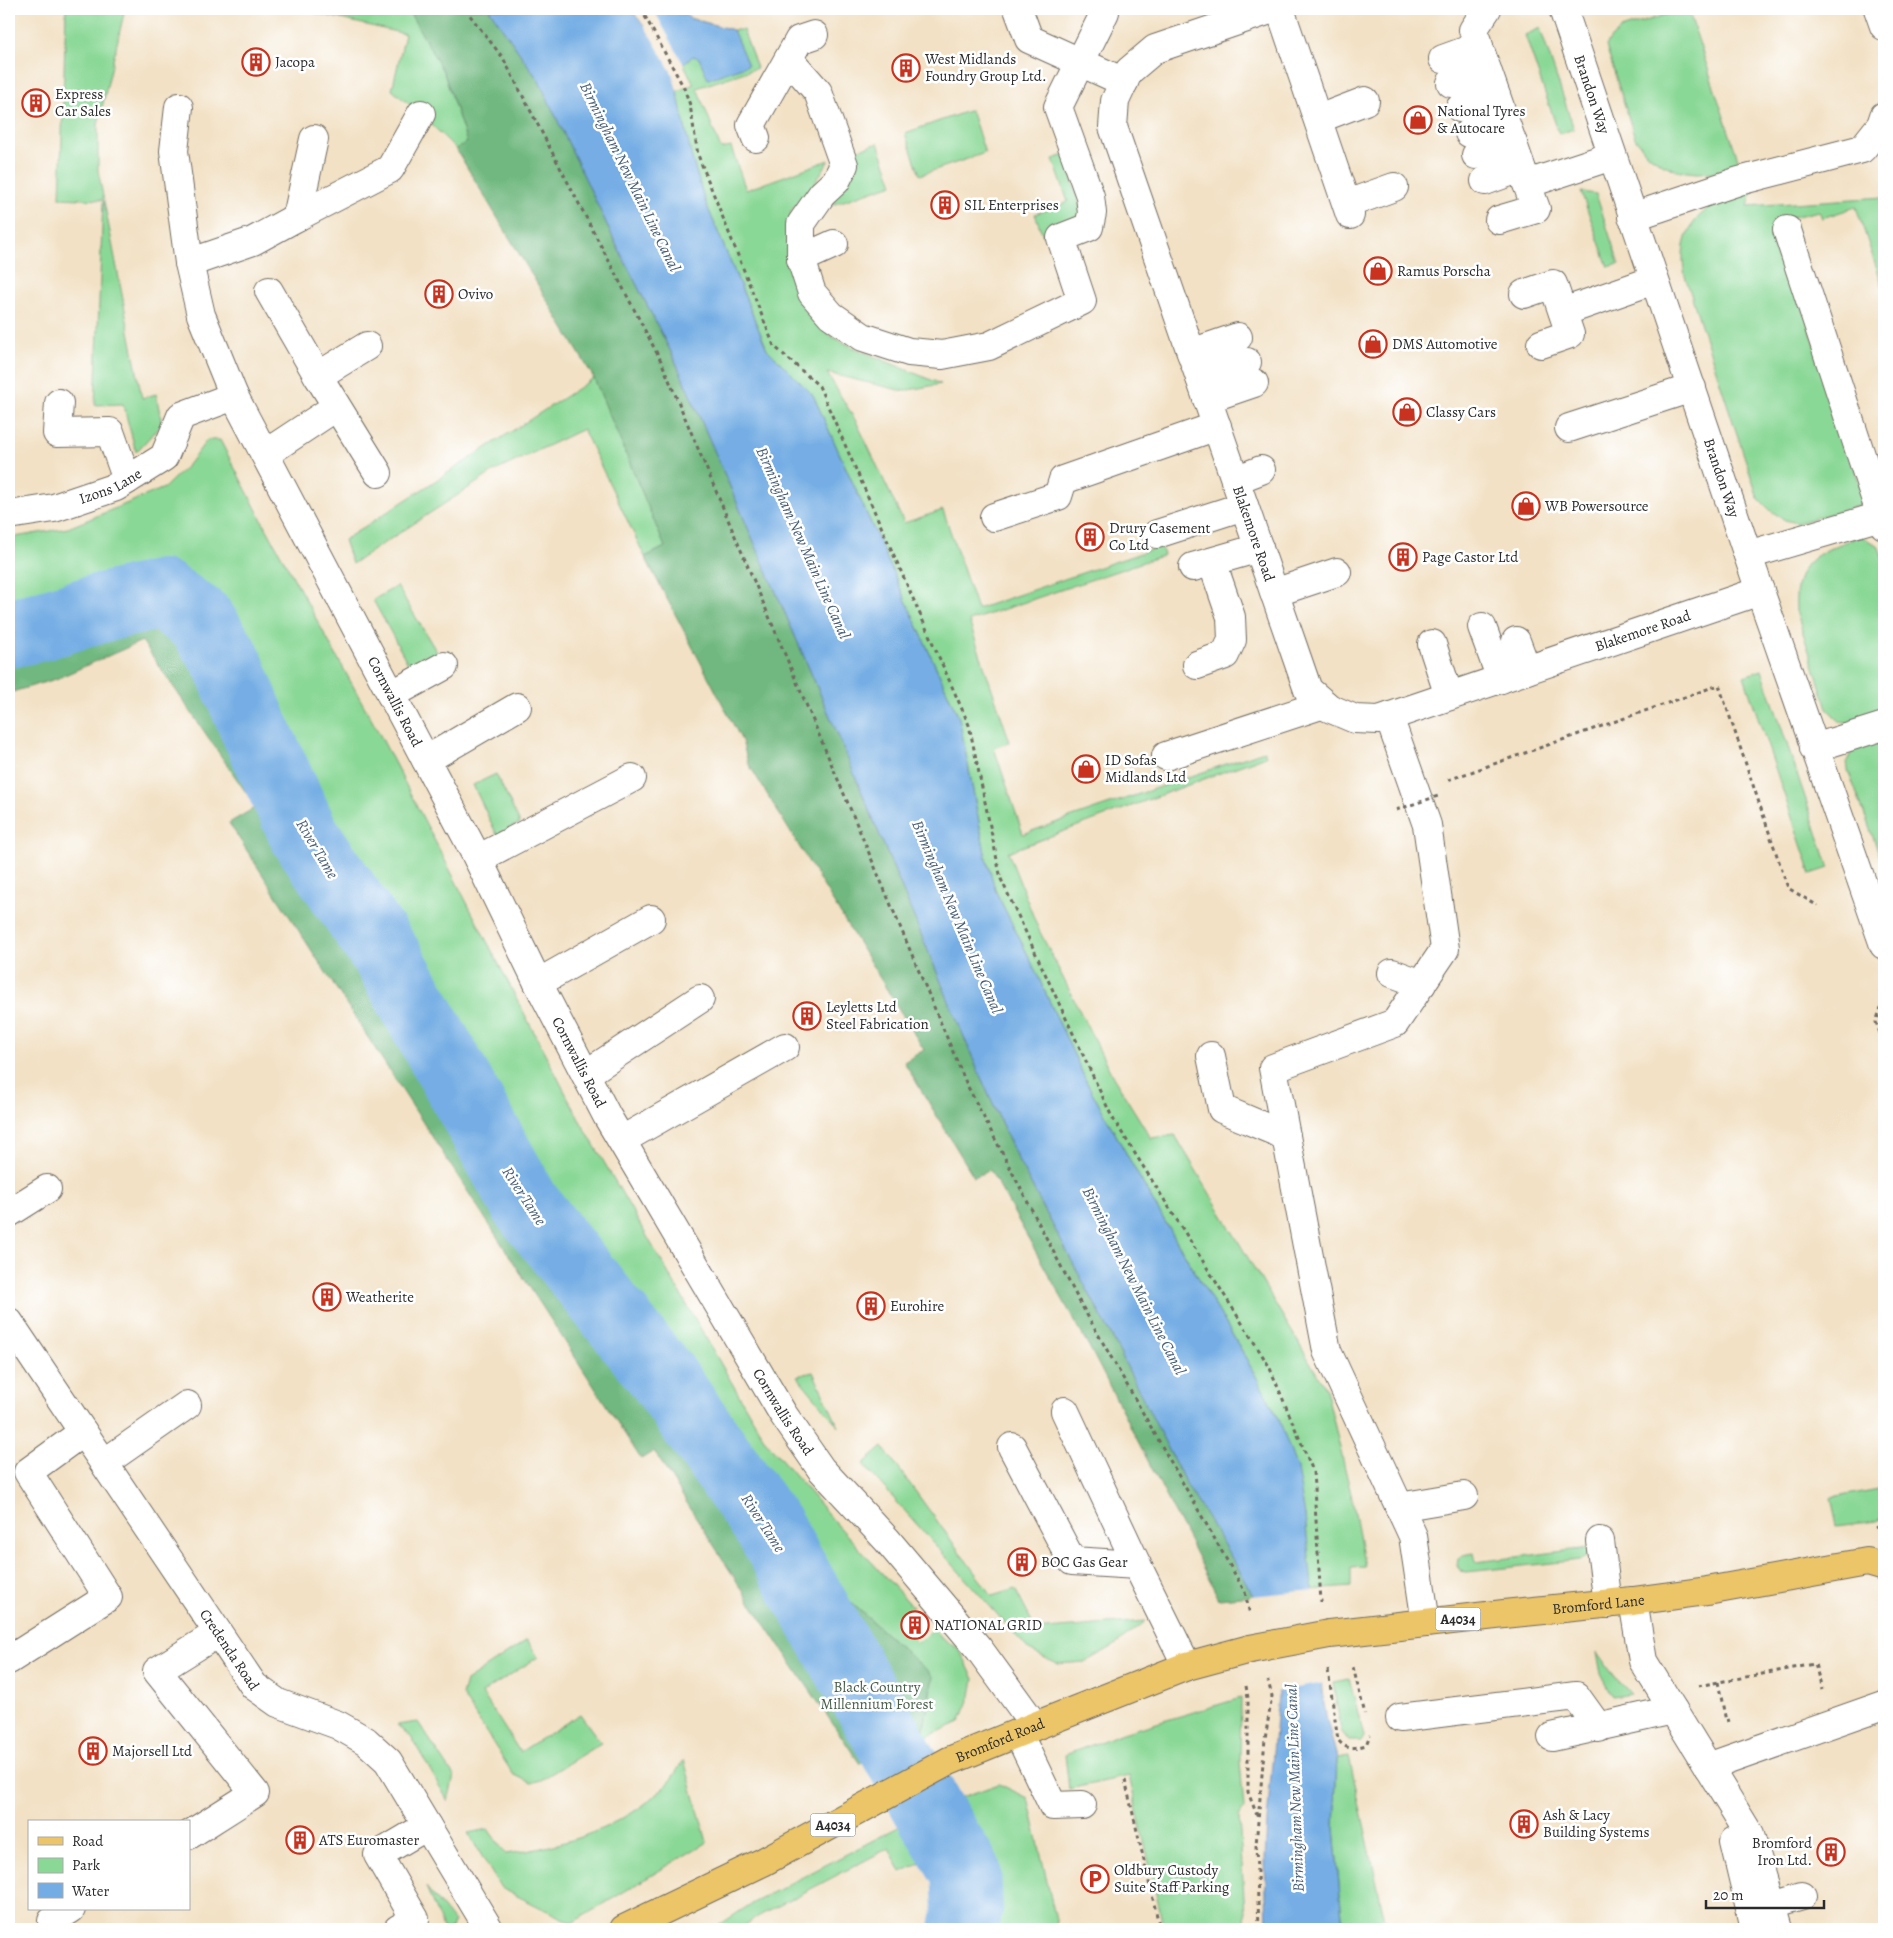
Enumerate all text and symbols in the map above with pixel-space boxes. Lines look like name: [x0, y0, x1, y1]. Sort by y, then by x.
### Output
building icon: Jacopa: [241, 47, 271, 77]
place label: West Midlands Foundry Group Ltd.: [924, 49, 1046, 86]
place label: Jacopa: [275, 52, 315, 72]
street label: Brandon Way: [1569, 52, 1615, 137]
building icon: West Midlands Foundry Group Ltd.: [891, 53, 921, 83]
water label: Birmingham New Main Line Canal: [574, 79, 686, 275]
place label: Express Car Sales: [55, 84, 111, 121]
building icon: Express Car Sales: [21, 88, 51, 118]
place label: National Tyres & Autocare: [1437, 101, 1525, 138]
shop icon: National Tyres & Autocare: [1403, 105, 1433, 135]
building icon: SIL Enterprises: [930, 190, 960, 220]
place label: SIL Enterprises: [964, 195, 1059, 215]
shop icon: Ramus Porscha: [1363, 256, 1393, 286]
place label: Ramus Porscha: [1397, 261, 1491, 281]
building icon: Ovivo: [424, 279, 454, 309]
place label: Ovivo: [458, 284, 493, 304]
shop icon: DMS Automotive: [1358, 329, 1388, 359]
place label: DMS Automotive: [1392, 334, 1498, 354]
shop icon: Classy Cars: [1392, 397, 1422, 427]
place label: Classy Cars: [1426, 402, 1496, 422]
street label: Brandon Way: [1699, 436, 1745, 520]
water label: Birmingham New Main Line Canal: [751, 443, 855, 643]
street label: Izons Lane: [76, 463, 146, 509]
street label: Blakemore Road: [1228, 483, 1280, 585]
shop icon: WB Powersource: [1511, 491, 1541, 521]
place label: WB Powersource: [1544, 496, 1649, 516]
place label: Drury Casement Co Ltd: [1109, 518, 1211, 555]
building icon: Drury Casement Co Ltd: [1075, 522, 1105, 552]
building icon: Page Castor Ltd: [1388, 542, 1418, 572]
place label: Page Castor Ltd: [1422, 547, 1519, 567]
street label: Blakemore Road: [1592, 605, 1694, 656]
street label: Cornwallis Road: [363, 653, 427, 751]
place label: ID Sofas Midlands Ltd: [1105, 750, 1187, 787]
shop icon: ID Sofas Midlands Ltd: [1071, 754, 1101, 784]
water label: River Tame: [291, 815, 344, 883]
water label: Birmingham New Main Line Canal: [906, 817, 1008, 1017]
place label: Leyletts Ltd Steel Fabrication: [826, 997, 929, 1034]
building icon: Leyletts Ltd Steel Fabrication: [792, 1001, 822, 1031]
street label: Cornwallis Road: [547, 1013, 611, 1112]
water label: River Tame: [497, 1162, 551, 1230]
water label: Birmingham New Main Line Canal: [1077, 1183, 1191, 1379]
building icon: Weatherite: [312, 1282, 342, 1312]
place label: Weatherite: [345, 1287, 414, 1307]
building icon: Eurohire: [856, 1291, 886, 1321]
place label: Eurohire: [890, 1296, 945, 1316]
street label: Cornwallis Road: [748, 1365, 819, 1460]
water label: River Tame: [736, 1489, 790, 1557]
building icon: BOC Gas Gear: [1007, 1547, 1037, 1577]
place label: BOC Gas Gear: [1041, 1552, 1128, 1572]
street label: Bromford Lane: [1551, 1590, 1646, 1619]
street label: Credenda Road: [195, 1605, 265, 1695]
road number: A4034: [1436, 1608, 1480, 1630]
building icon: NATIONAL GRID: [900, 1610, 930, 1640]
place label: NATIONAL GRID: [934, 1615, 1042, 1635]
park label: Black Country Millennium Forest: [821, 1677, 933, 1714]
water label: Birmingham New Main Line Canal: [1280, 1684, 1310, 1892]
street label: Bromford Road: [952, 1713, 1048, 1767]
building icon: Majorsell Ltd: [78, 1736, 108, 1766]
place label: Majorsell Ltd: [112, 1741, 193, 1761]
place label: Ash & Lacy Building Systems: [1542, 1805, 1650, 1842]
building icon: Ash & Lacy Building Systems: [1509, 1809, 1539, 1839]
road number: A4034: [810, 1814, 856, 1836]
legend: [28, 1820, 190, 1910]
building icon: ATS Euromaster: [285, 1825, 315, 1855]
place label: ATS Euromaster: [318, 1830, 419, 1850]
text: Road: [72, 1831, 104, 1851]
place label: Bromford Iron Ltd.: [1752, 1833, 1813, 1870]
building icon: Bromford Iron Ltd.: [1816, 1837, 1846, 1867]
text: Park: [72, 1855, 101, 1875]
place label: Oldbury Custody Suite Staff Parking: [1114, 1860, 1230, 1897]
parking icon: Oldbury Custody Suite Staff Parking: [1080, 1864, 1110, 1894]
scale bar: [1706, 1878, 1823, 1910]
text: Water: [71, 1881, 109, 1901]
text: 20 m: [1713, 1885, 1744, 1905]

